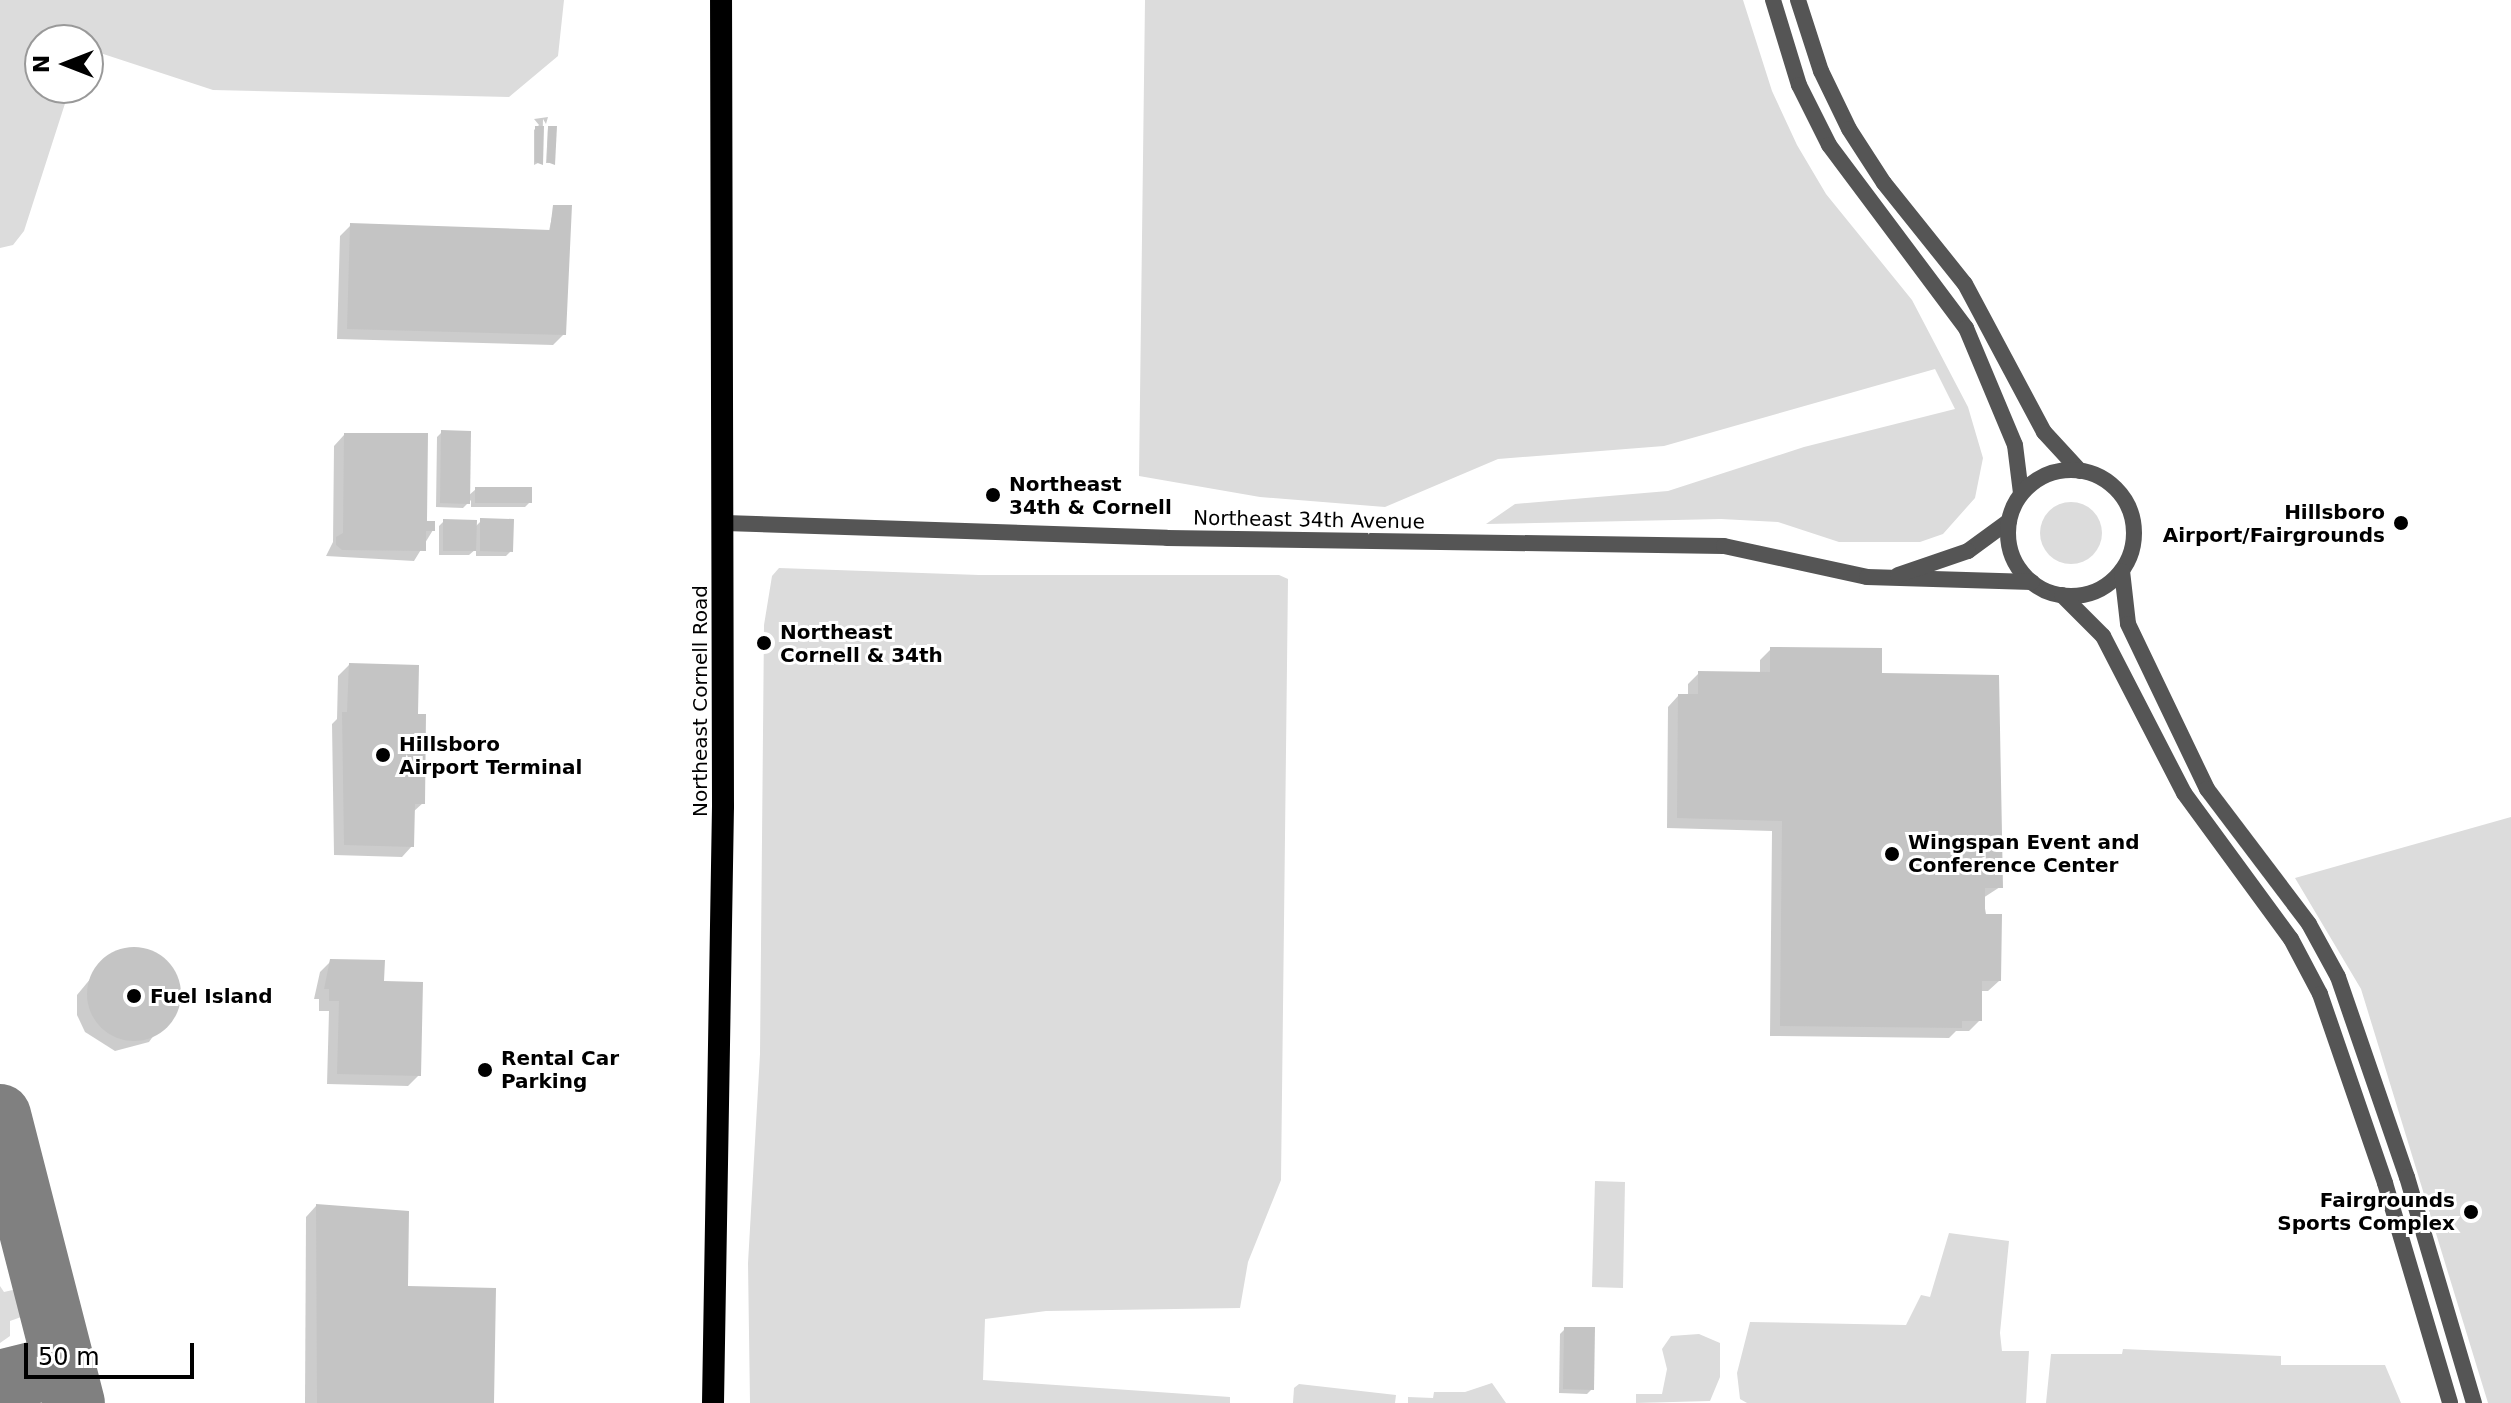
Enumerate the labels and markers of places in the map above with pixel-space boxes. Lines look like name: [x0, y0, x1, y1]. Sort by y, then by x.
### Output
place label: Northeast 34th & Cornell: [1009, 472, 1172, 519]
marker: Northeast 34th & Cornell: [984, 486, 1002, 504]
place label: Hillsboro Airport/Fairgrounds: [2163, 500, 2385, 547]
marker: Hillsboro Airport/Fairgrounds: [2392, 514, 2410, 532]
place label: Northeast Cornell & 34th: [780, 620, 943, 667]
marker: Northeast Cornell & 34th: [755, 634, 773, 652]
place label: Hillsboro Airport Terminal: [399, 732, 582, 779]
marker: Hillsboro Airport Terminal: [374, 746, 392, 764]
place label: Wingspan Event and Conference Center: [1908, 830, 2139, 877]
marker: Wingspan Event and Conference Center: [1883, 845, 1901, 863]
place label: Fuel Island: [150, 984, 273, 1008]
marker: Fuel Island: [125, 987, 143, 1005]
place label: Rental Car Parking: [501, 1046, 619, 1093]
marker: Rental Car Parking: [476, 1061, 494, 1079]
place label: Fairgrounds Sports Complex: [2277, 1188, 2455, 1235]
marker: Fairgrounds Sports Complex: [2462, 1203, 2480, 1221]

